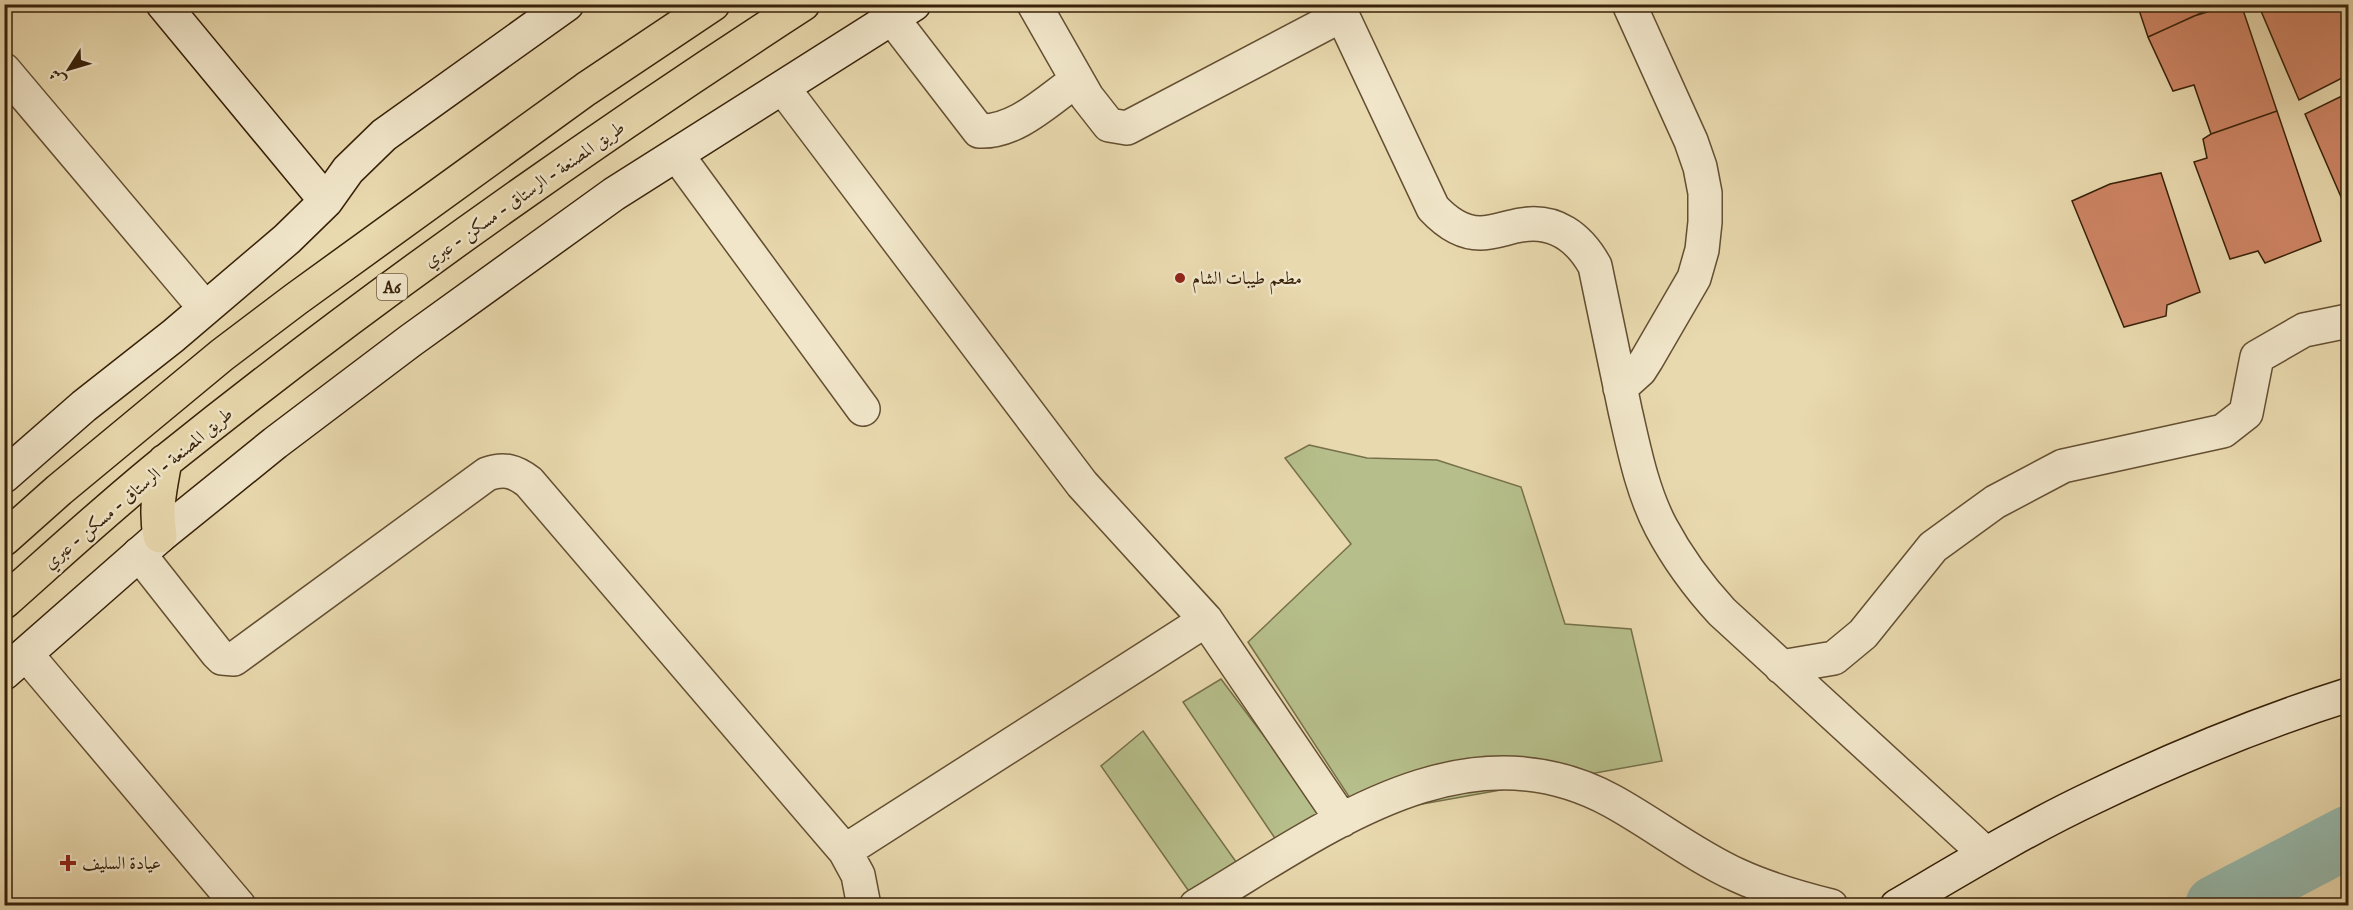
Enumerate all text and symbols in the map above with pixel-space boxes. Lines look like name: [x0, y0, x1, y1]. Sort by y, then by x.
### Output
north arrow: [39, 39, 99, 99]
text: ش: [46, 64, 71, 89]
street label: طريق المصنعة - الرستاق - مسكن - عبري: [420, 117, 631, 275]
place label: مطعم طيبات الشام: [1192, 268, 1302, 295]
marker: مطعم طيبات الشام: [1173, 271, 1187, 285]
road number: A6: [377, 274, 407, 300]
street label: طريق المصنعة - الرستاق - مسكن - عبري: [40, 403, 240, 577]
place label: عيادة السليف: [82, 853, 161, 876]
marker: عيادة السليف: [59, 854, 77, 872]

